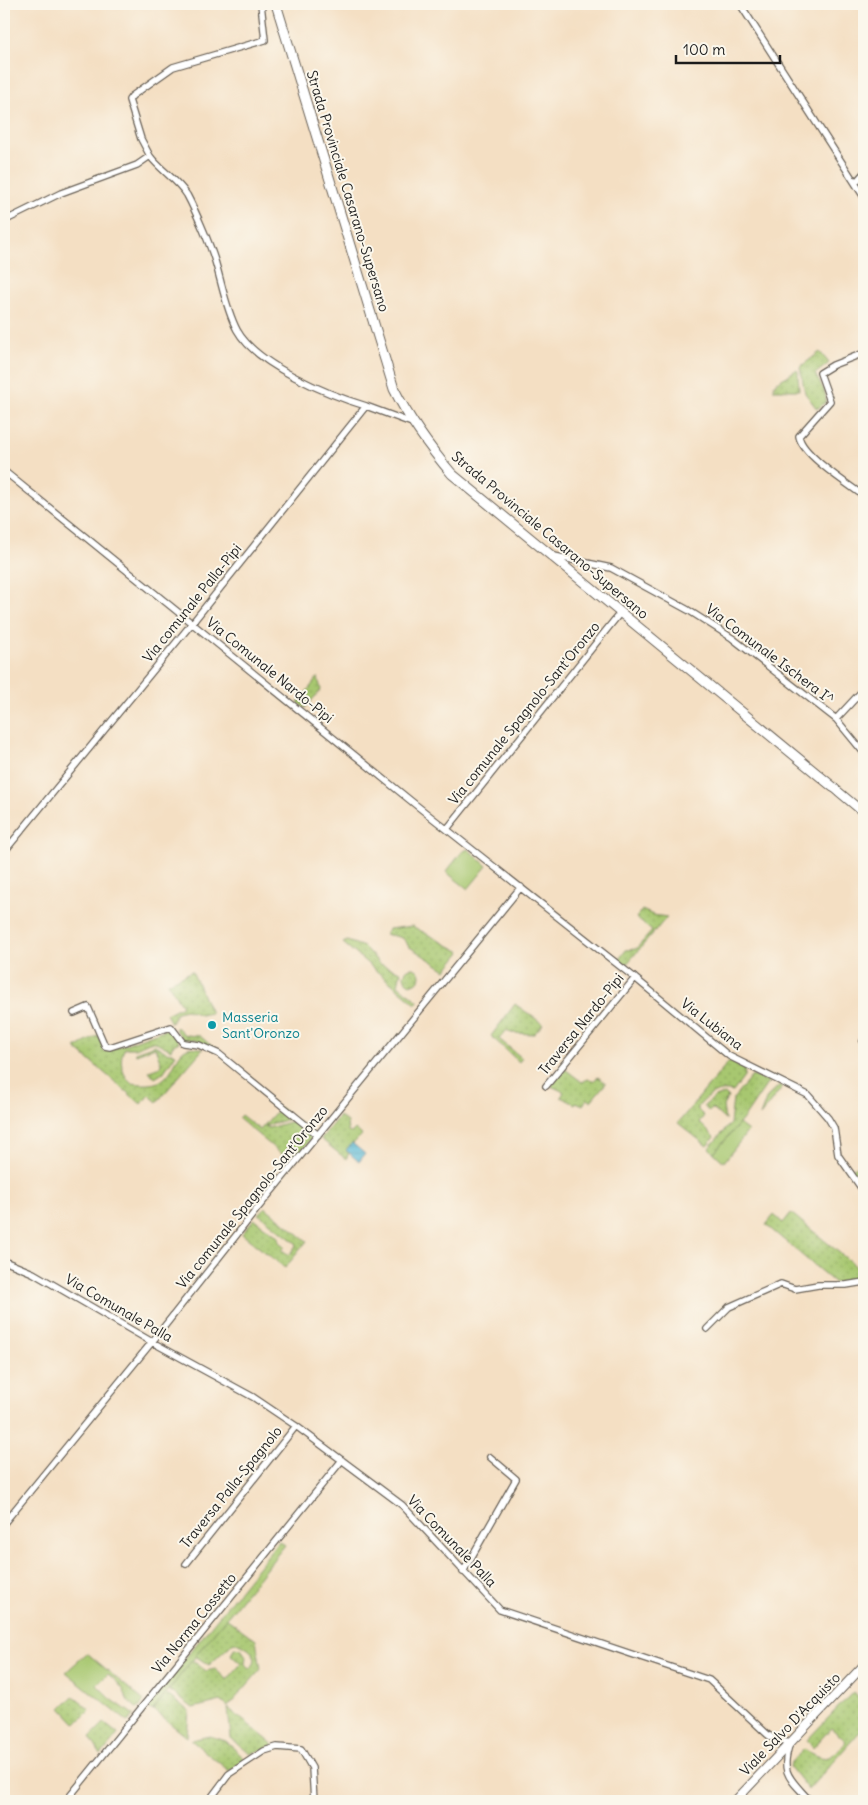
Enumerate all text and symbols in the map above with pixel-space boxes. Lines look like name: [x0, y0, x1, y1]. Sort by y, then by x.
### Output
scale bar: [676, 32, 779, 64]
text: 100 m: [683, 40, 725, 59]
street label: Strada Provinciale Casarano-Supersano: [303, 68, 393, 314]
street label: Strada Provinciale Casarano-Supersano: [448, 447, 652, 623]
street label: Via comunale Palla-Pipi: [139, 540, 245, 666]
street label: Via Comunale Ischera I^: [702, 600, 838, 708]
street label: Via Comunale Nardo-Pipi: [203, 613, 337, 727]
street label: Via comunale Spagnolo-Sant'Oronzo: [444, 618, 604, 808]
street label: Traversa Nardo-Pipi: [535, 970, 627, 1078]
street label: Via Lubiana: [677, 994, 747, 1054]
place label: Masseria Sant'Oronzo: [222, 1008, 300, 1042]
marker: Masseria Sant'Oronzo: [206, 1019, 218, 1031]
street label: Via comunale Spagnolo-Sant'Oronzo: [172, 1102, 332, 1292]
street label: Via Comunale Palla: [62, 1270, 176, 1346]
street label: Traversa Palla-Spagnolo: [176, 1422, 286, 1552]
street label: Via Comunale Palla: [403, 1491, 501, 1591]
street label: Via Norma Cossetto: [148, 1569, 240, 1677]
street label: Viale Salvo D'Acquisto: [736, 1668, 844, 1779]

